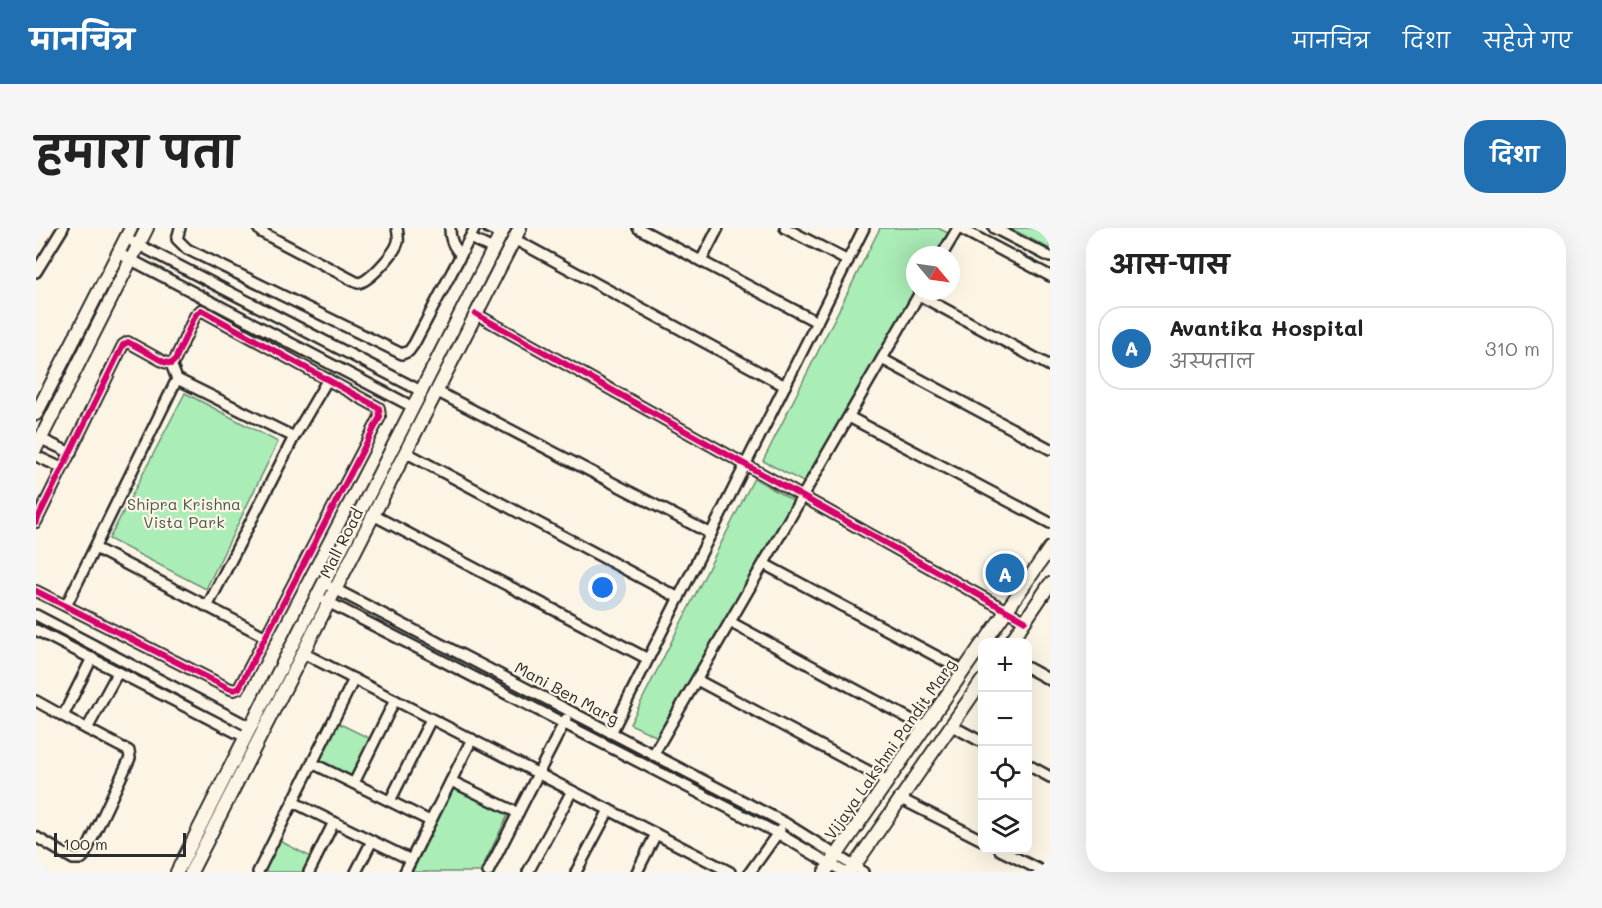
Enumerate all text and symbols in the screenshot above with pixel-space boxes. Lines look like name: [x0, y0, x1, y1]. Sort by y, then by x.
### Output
text: मानचित्र: [30, 21, 134, 57]
text: मानचित्र: [1293, 26, 1370, 53]
text: दिशा: [1403, 26, 1450, 53]
text: सहेजे गए: [1483, 26, 1572, 53]
button: दिशा: [1464, 120, 1566, 193]
text: हमारा पता: [36, 123, 238, 178]
north arrow: [906, 246, 960, 300]
text: आस-पास: [1110, 247, 1229, 281]
text: Avantika Hospital: [1169, 313, 1363, 342]
text: A: [1125, 335, 1138, 361]
text: 310 m: [1485, 335, 1540, 361]
text: अस्पताल: [1169, 347, 1254, 373]
park label: Shipra Krishna Vista Park: [127, 493, 241, 532]
street label: Mall Road: [314, 504, 367, 581]
pin: A: [986, 550, 1024, 596]
your location: [588, 573, 617, 602]
map controls: [978, 638, 1032, 854]
button: +: [978, 638, 1032, 692]
street label: Vijaya Lakshmi Pandit Marg: [819, 654, 960, 843]
street label: Mani Ben Marg: [511, 656, 623, 729]
button: −: [978, 692, 1032, 746]
button: locate: [978, 746, 1032, 800]
button: layers: [978, 800, 1032, 854]
scale bar: [54, 830, 186, 858]
text: 100 m: [63, 833, 108, 854]

